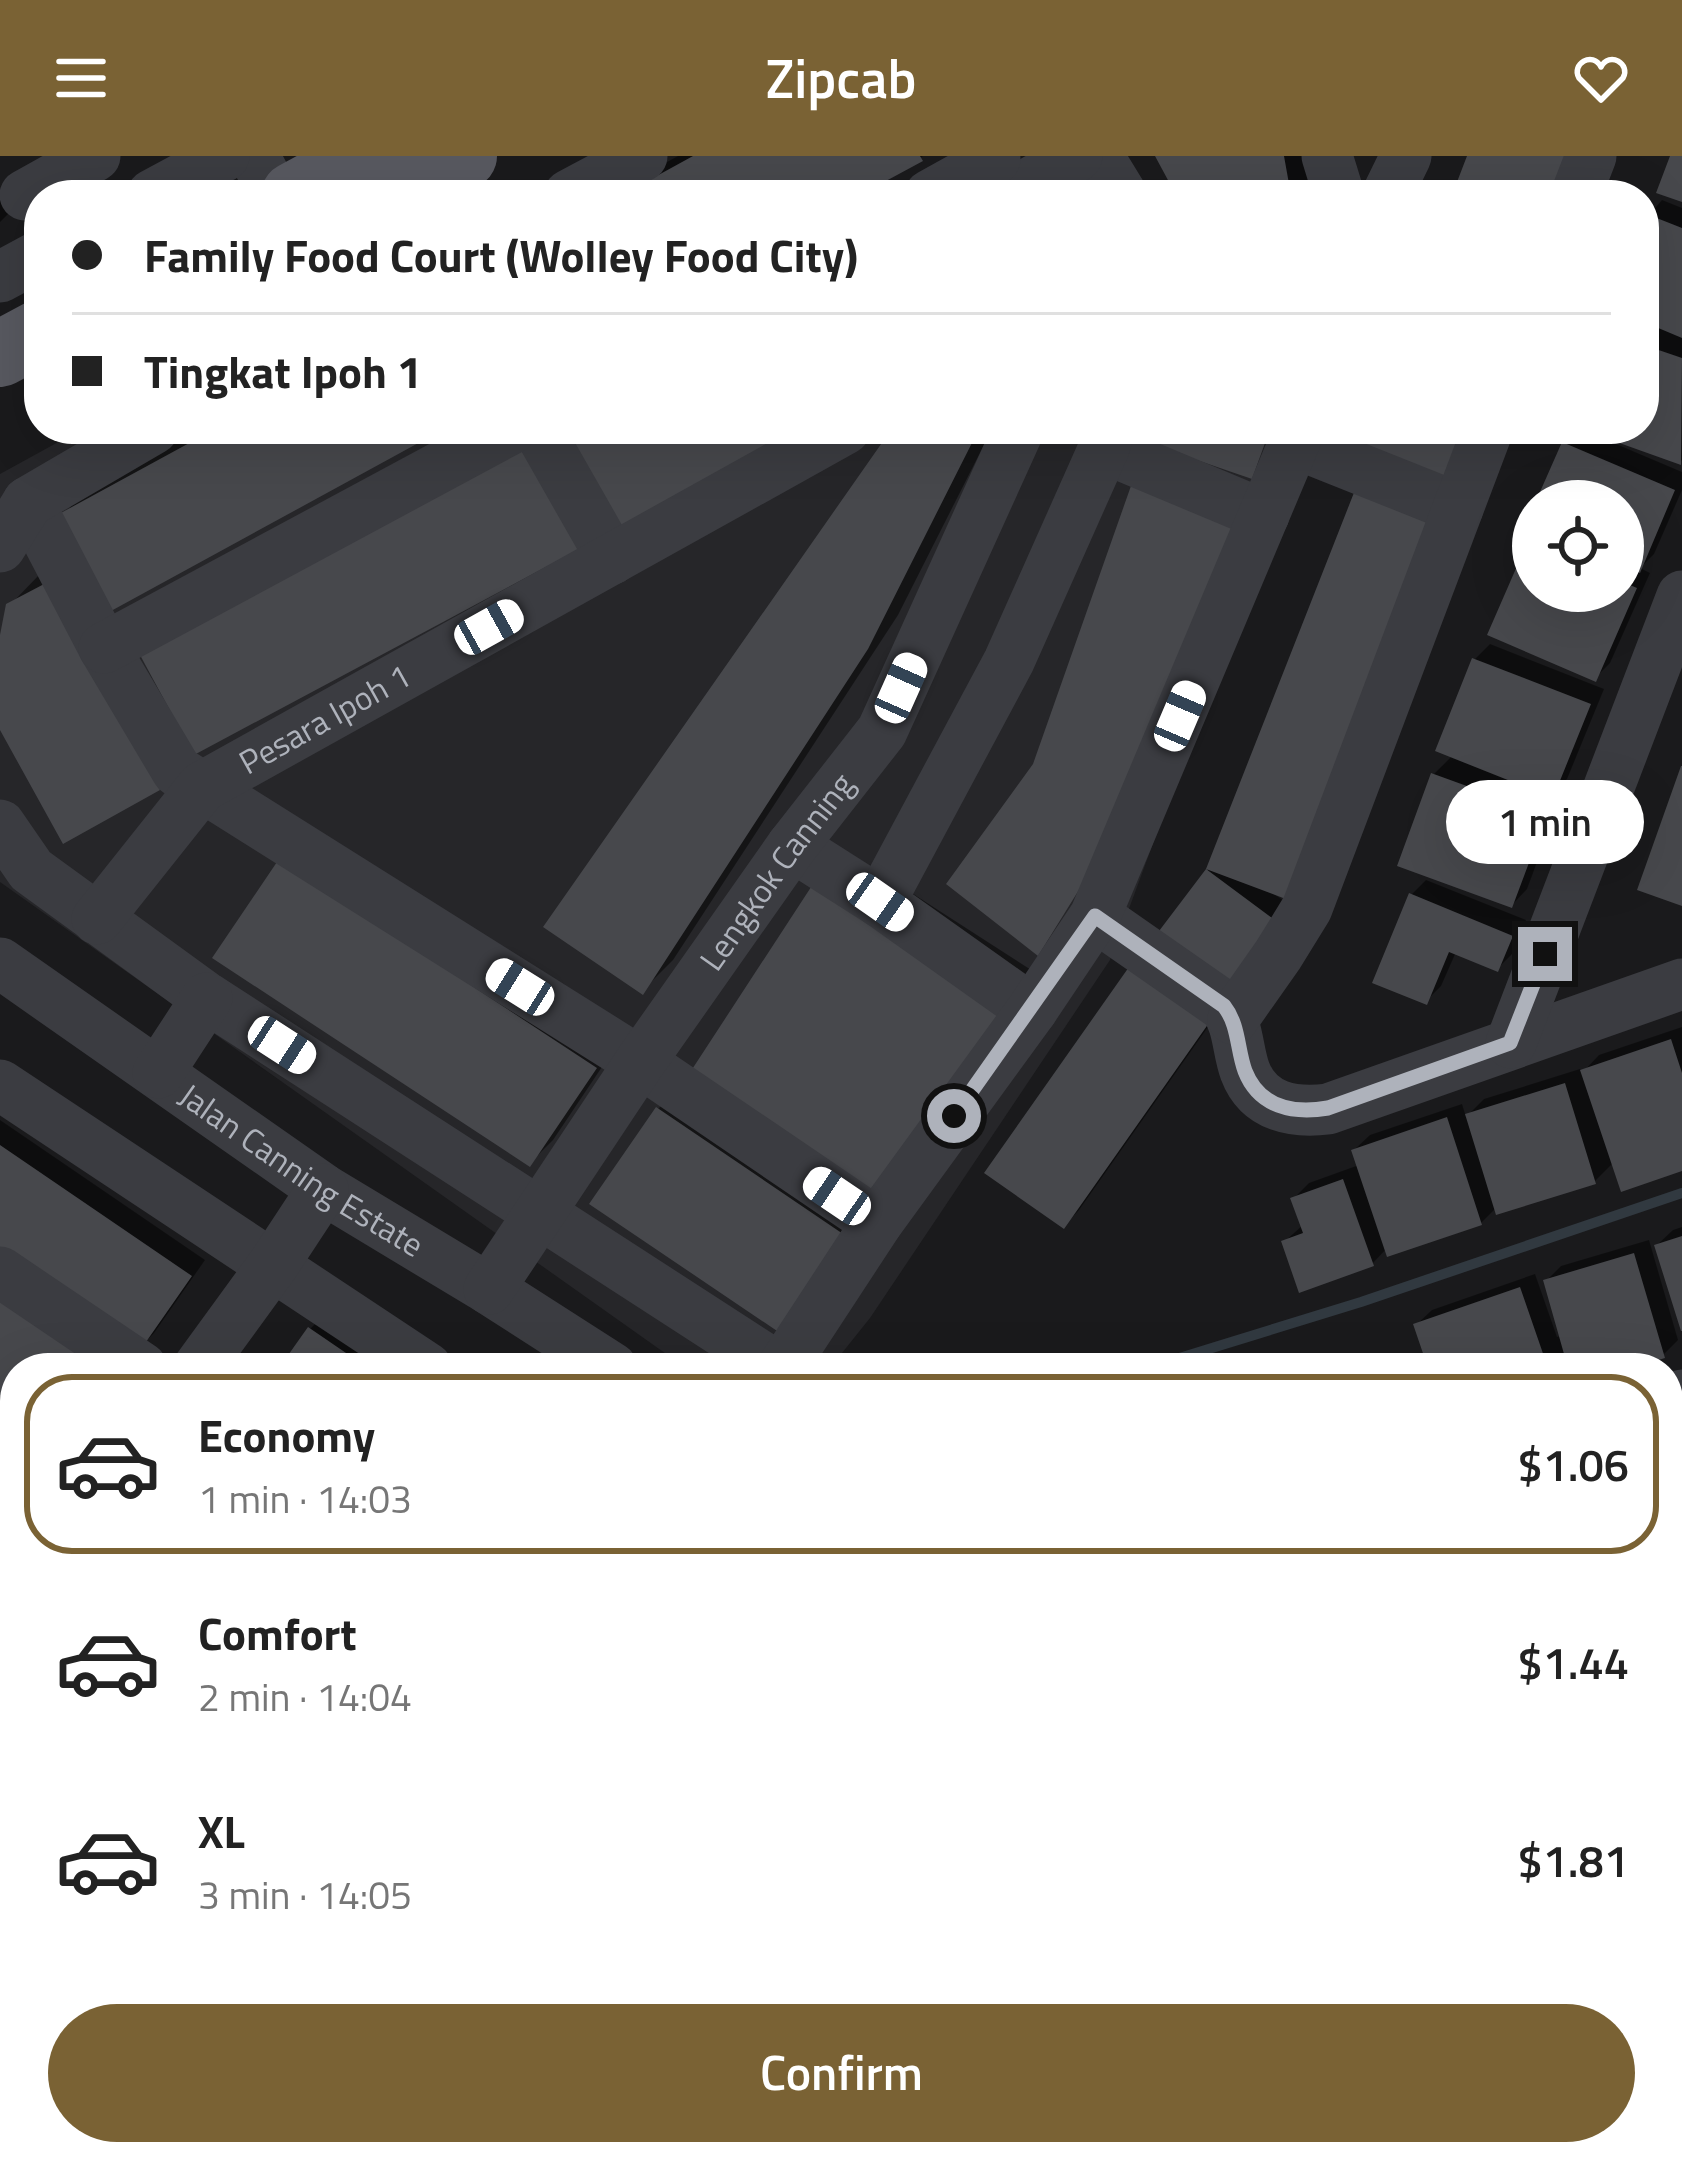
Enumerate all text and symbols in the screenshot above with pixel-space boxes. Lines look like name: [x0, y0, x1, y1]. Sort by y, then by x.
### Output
text: Zipcab: [765, 37, 917, 119]
icon: menu: [48, 45, 114, 111]
icon: heart: [1568, 45, 1634, 111]
text: Family Food Court (Wolley Food City): [144, 221, 858, 289]
text: Tingkat Ipoh 1: [144, 337, 422, 405]
map controls: [1512, 480, 1644, 612]
button: locate: [1512, 480, 1644, 612]
car: [449, 594, 529, 660]
car: [870, 648, 932, 728]
street label: Pesara Ipoh 1: [230, 651, 420, 787]
car: [1149, 676, 1211, 756]
street label: Lengkok Canning: [687, 762, 866, 981]
callout: 1 min: [1446, 780, 1644, 864]
text: 1 min: [1498, 792, 1592, 851]
car: [840, 867, 920, 937]
route end: [1518, 927, 1572, 981]
car: [480, 953, 560, 1021]
car: [242, 1010, 322, 1080]
street label: Jalan Canning Estate: [169, 1071, 434, 1269]
route start: [927, 1089, 981, 1143]
car: [797, 1161, 877, 1231]
text: Economy: [198, 1401, 375, 1469]
icon: car: [54, 1410, 162, 1518]
text: $1.06: [1517, 1430, 1629, 1498]
text: 1 min · 14:03: [198, 1469, 412, 1528]
text: Comfort: [198, 1599, 357, 1667]
icon: car: [54, 1608, 162, 1716]
text: $1.44: [1517, 1628, 1629, 1696]
text: 2 min · 14:04: [198, 1667, 412, 1726]
text: XL: [198, 1797, 245, 1865]
icon: car: [54, 1806, 162, 1914]
text: $1.81: [1517, 1826, 1629, 1894]
text: 3 min · 14:05: [198, 1865, 412, 1924]
button: Confirm: [48, 2004, 1635, 2142]

